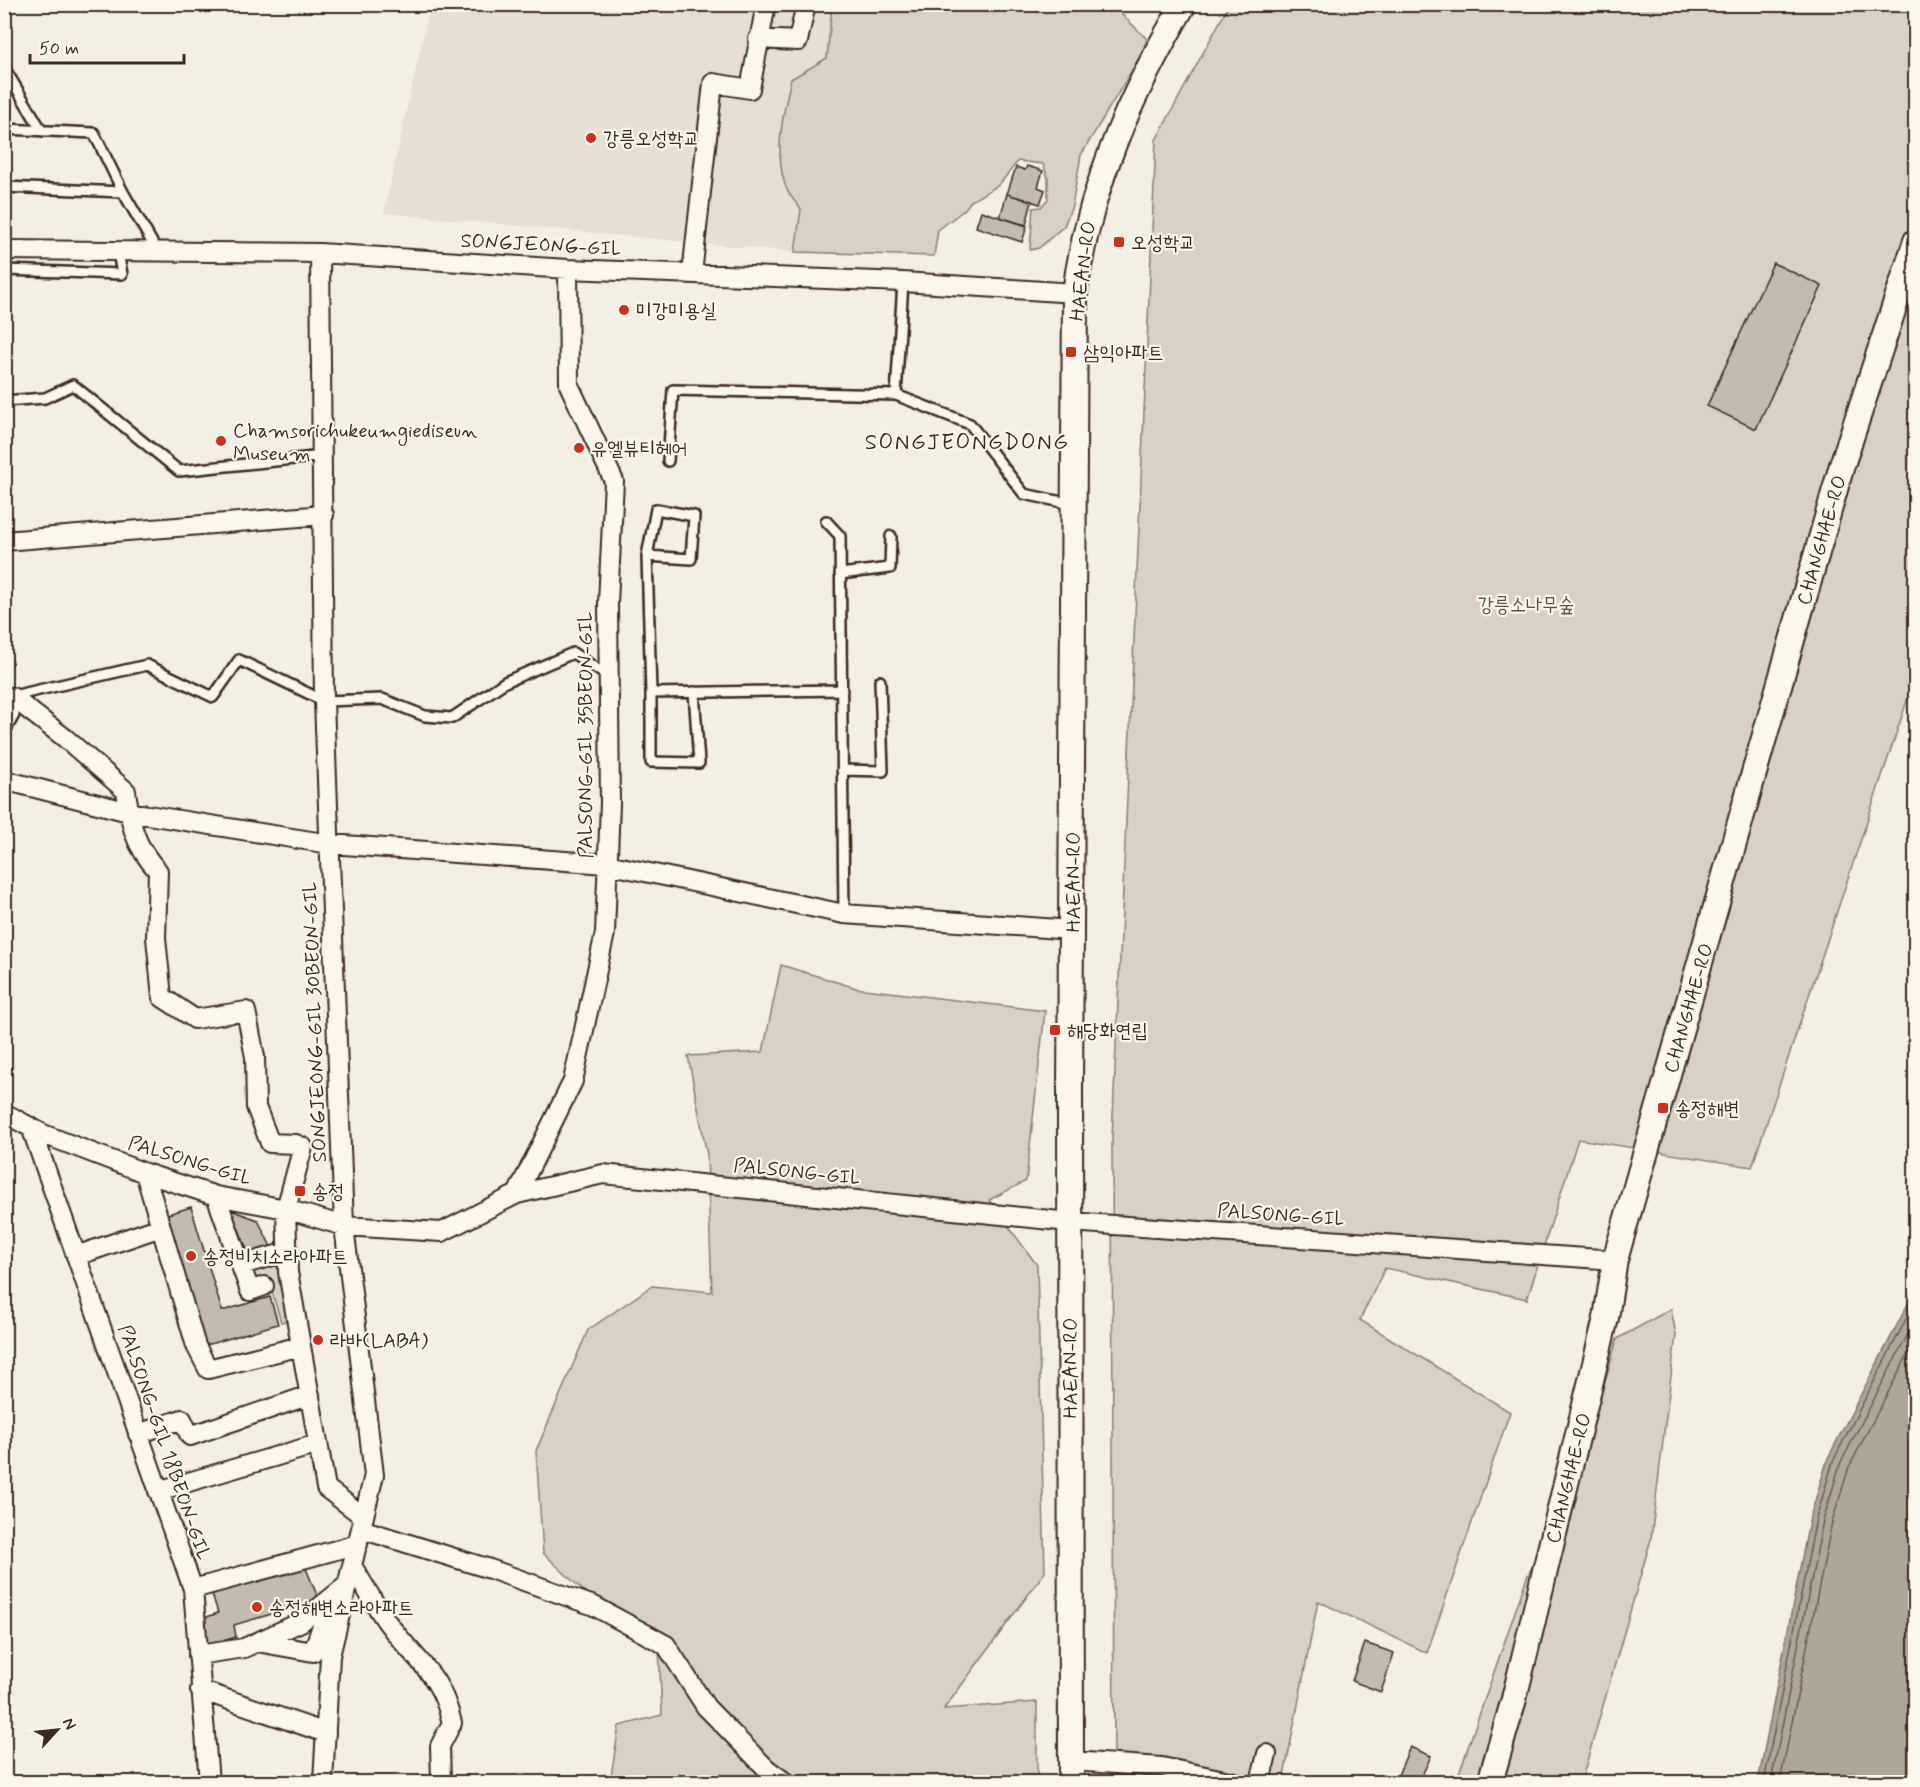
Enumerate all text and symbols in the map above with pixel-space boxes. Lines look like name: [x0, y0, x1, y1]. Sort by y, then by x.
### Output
scale bar: [30, 27, 184, 65]
text: 50 m: [39, 37, 79, 61]
place label: 강릉오성학교: [603, 126, 700, 153]
marker: 강릉오성학교: [584, 131, 598, 145]
street label: HAEAN-RO: [1064, 220, 1103, 323]
street label: SONGJEONG-GIL: [460, 228, 622, 263]
place label: 오성학교: [1131, 230, 1195, 257]
marker: 오성학교: [1112, 235, 1126, 249]
place label: 미강미용실: [636, 298, 716, 325]
marker: 미강미용실: [617, 303, 631, 317]
place label: 삼익아파트: [1083, 340, 1163, 367]
marker: 삼익아파트: [1064, 345, 1078, 359]
place label: Chamsorichukeumgiediseun Museum: [233, 418, 477, 468]
district label: SONGJEONGDONG: [865, 429, 1069, 457]
marker: Chamsorichukeumgiediseun Museum: [214, 434, 228, 448]
place label: 유엘뷰티헤어: [591, 436, 688, 463]
marker: 유엘뷰티헤어: [572, 441, 586, 455]
street label: CHANGHAE-RO: [1791, 472, 1854, 608]
park label: 강릉소나무숲: [1478, 592, 1574, 619]
street label: PALSONG-GIL 35BEON-GIL: [573, 612, 600, 858]
street label: HAEAN-RO: [1061, 832, 1088, 932]
street label: SONGJEONG-GIL 30BEON-GIL: [297, 881, 334, 1163]
street label: CHANGHAE-RO: [1658, 940, 1721, 1076]
place label: 해당화연립: [1067, 1018, 1147, 1045]
marker: 해당화연립: [1048, 1023, 1062, 1037]
place label: 송정해변: [1675, 1096, 1739, 1123]
marker: 송정해변: [1656, 1101, 1670, 1115]
street label: PALSONG-GIL: [125, 1130, 254, 1193]
street label: PALSONG-GIL: [732, 1152, 862, 1193]
place label: 송정: [312, 1179, 344, 1206]
marker: 송정: [293, 1184, 307, 1198]
street label: PALSONG-GIL: [1216, 1198, 1345, 1233]
place label: 송정비치소라아파트: [203, 1244, 348, 1271]
marker: 송정비치소라아파트: [184, 1249, 198, 1263]
street label: HAEAN-RO: [1058, 1318, 1085, 1418]
street label: PALSONG-GIL 18BEON-GIL: [111, 1321, 217, 1564]
place label: 라바(LABA): [330, 1328, 428, 1355]
marker: 라바(LABA): [311, 1333, 325, 1347]
street label: CHANGHAE-RO: [1540, 1410, 1599, 1547]
place label: 송정해변소라아파트: [269, 1595, 414, 1622]
marker: 송정해변소라아파트: [250, 1600, 264, 1614]
north arrow: [27, 1700, 87, 1760]
text: N: [57, 1714, 81, 1733]

